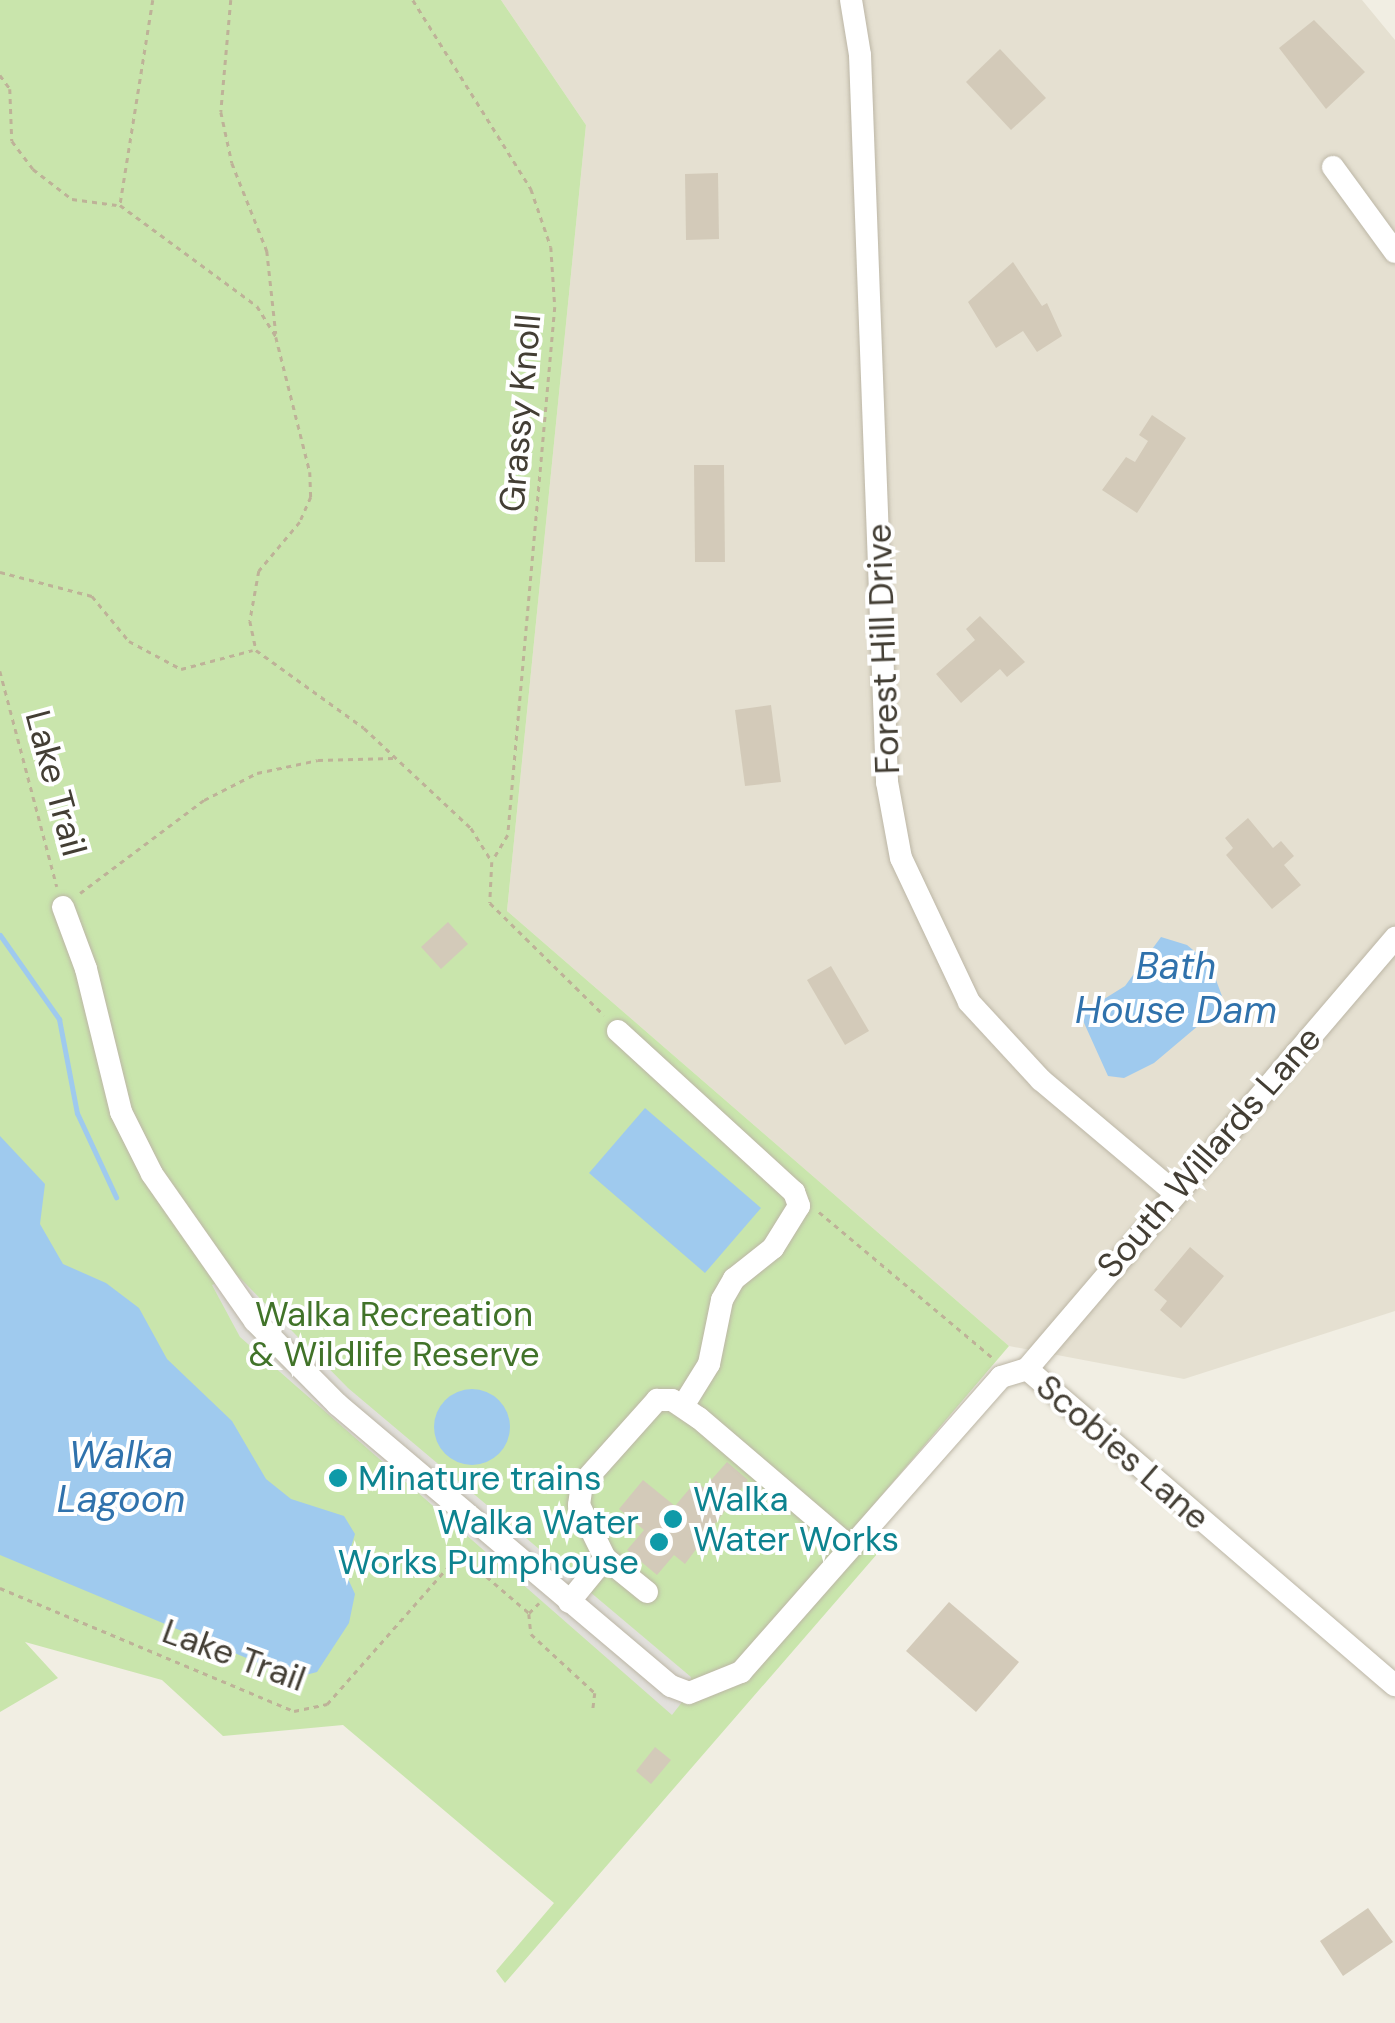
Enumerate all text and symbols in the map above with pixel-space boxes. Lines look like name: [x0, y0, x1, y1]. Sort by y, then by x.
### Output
street label: Grassy Knoll: [490, 312, 550, 514]
street label: Forest Hill Drive: [858, 523, 908, 775]
street label: Lake Trail: [16, 706, 96, 860]
water label: Bath House Dam: [1075, 944, 1277, 1034]
street label: South Willards Lane: [1088, 1018, 1330, 1286]
park label: Walka Recreation & Wildlife Reserve: [248, 1293, 540, 1375]
street label: Scobies Lane: [1028, 1365, 1218, 1539]
water label: Walka Lagoon: [57, 1433, 185, 1522]
place label: Minature trains: [358, 1457, 601, 1499]
marker: Minature trains: [327, 1467, 349, 1489]
place label: Walka Water Works: [693, 1478, 899, 1560]
place label: Walka Water Works Pumphouse: [338, 1501, 639, 1583]
marker: Walka Water Works: [662, 1508, 684, 1530]
marker: Walka Water Works Pumphouse: [648, 1531, 670, 1553]
street label: Lake Trail: [157, 1610, 311, 1700]

